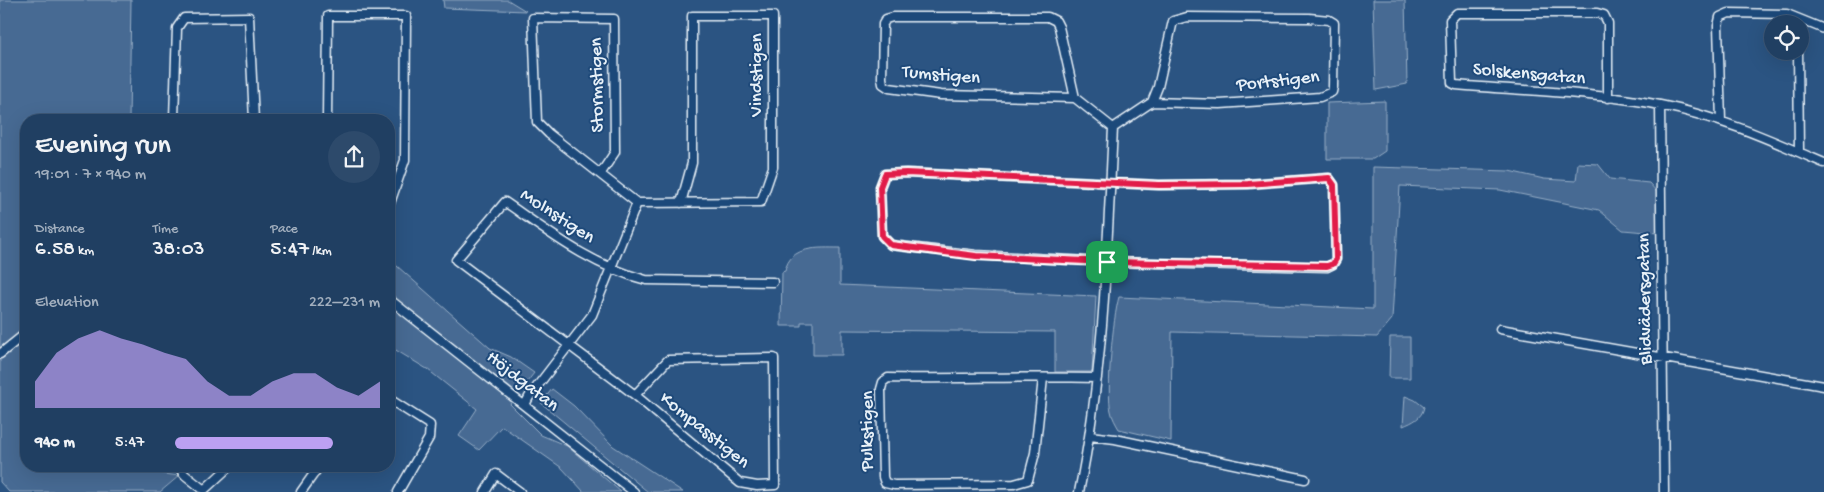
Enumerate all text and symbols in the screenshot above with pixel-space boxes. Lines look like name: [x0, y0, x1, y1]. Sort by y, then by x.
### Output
map controls: [1764, 15, 1809, 60]
button: locate: [1764, 15, 1809, 60]
street label: Vindstigen: [746, 33, 769, 118]
street label: Stormstigen: [586, 37, 610, 133]
street label: Solskensgatan: [1472, 59, 1586, 91]
street label: Tumstigen: [900, 61, 981, 91]
street label: Portstigen: [1234, 66, 1321, 98]
text: Evening run: [35, 130, 171, 163]
button: share: [328, 131, 380, 183]
text: 19:01 · 7 × 940 m: [35, 166, 146, 185]
street label: Molnstigen: [515, 184, 599, 250]
text: Distance: [35, 221, 84, 238]
text: Time: [153, 221, 178, 238]
text: Pace: [270, 221, 298, 238]
street label: Blidvädersgatan: [1633, 233, 1659, 366]
text: 6.58: [35, 238, 75, 263]
text: 38:03: [153, 238, 204, 263]
text: 5:47: [270, 238, 309, 263]
pin: [1086, 241, 1128, 283]
text: km: [75, 243, 94, 260]
text: /km: [309, 243, 332, 260]
icon: arrive: [1093, 248, 1121, 276]
text: Elevation: [35, 294, 99, 313]
text: 222–231 m: [309, 294, 380, 313]
street label: Höjdgatan: [481, 346, 563, 418]
street label: Kompasstigen: [654, 388, 754, 474]
street label: Pulkstigen: [857, 391, 880, 472]
text: 940 m: [35, 434, 75, 453]
text: 5:47: [115, 434, 144, 453]

